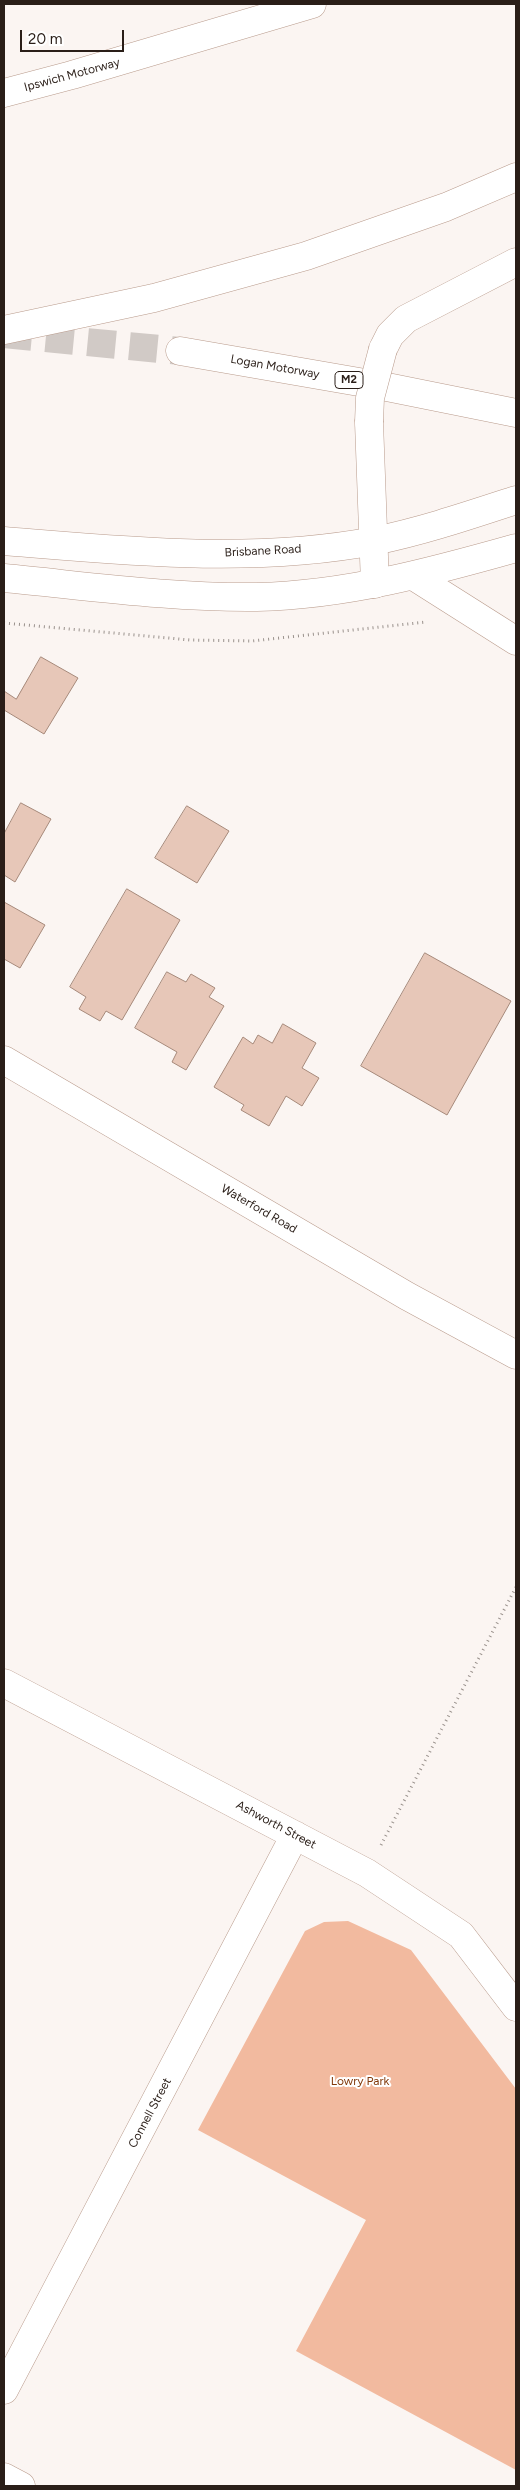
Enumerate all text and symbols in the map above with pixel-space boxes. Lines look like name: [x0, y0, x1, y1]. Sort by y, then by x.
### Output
scale bar: [22, 20, 126, 52]
text: 20 m: [28, 30, 62, 48]
street label: Ipswich Motorway: [23, 55, 121, 95]
street label: Logan Motorway: [229, 352, 321, 382]
road number: M2: [335, 372, 363, 388]
street label: Brisbane Road: [224, 542, 302, 560]
street label: Waterford Road: [218, 1181, 300, 1237]
street label: Ashworth Street: [234, 1798, 318, 1852]
park label: Lowry Park: [331, 2074, 389, 2088]
street label: Connell Street: [125, 2075, 175, 2151]

